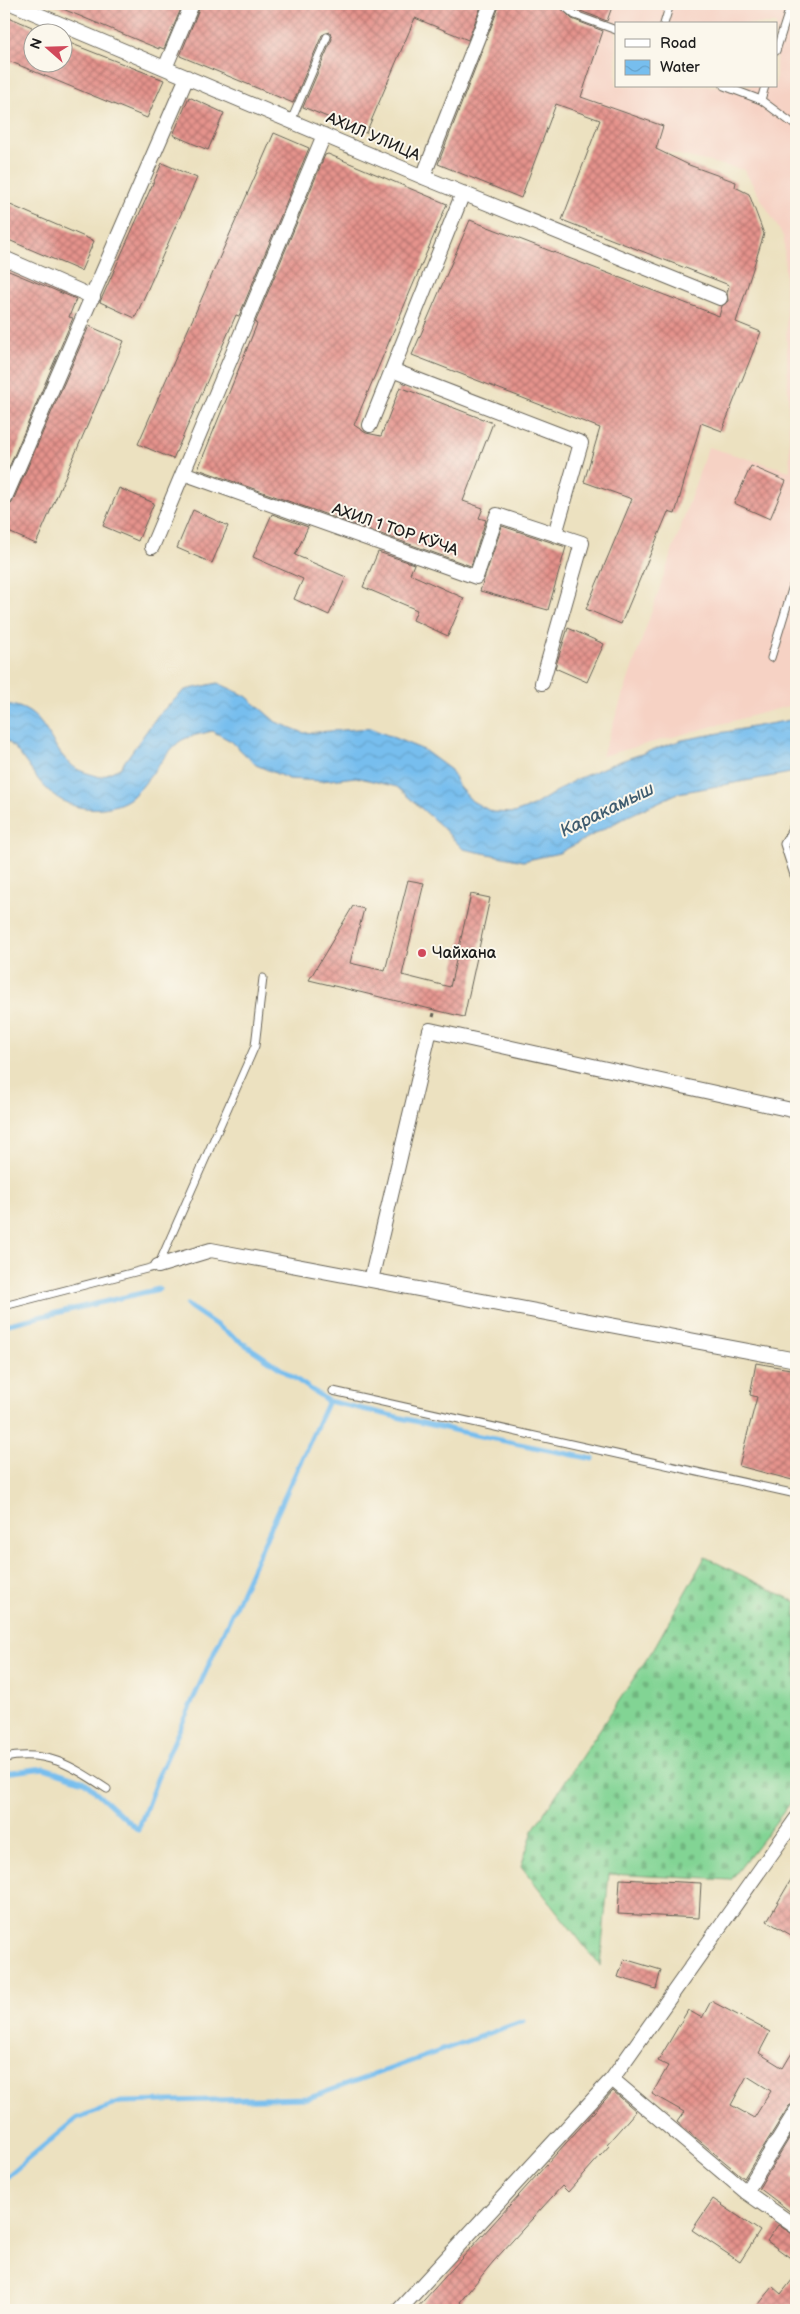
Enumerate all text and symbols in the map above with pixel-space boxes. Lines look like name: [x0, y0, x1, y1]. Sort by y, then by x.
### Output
north arrow: [22, 22, 72, 72]
legend: [615, 22, 778, 88]
text: Road: [660, 34, 696, 53]
text: N: [26, 36, 46, 52]
text: Water: [660, 58, 700, 77]
street label: АХИЛ УЛИЦА: [322, 108, 423, 165]
street label: АХИЛ 1 ТОР КЎЧА: [329, 498, 461, 561]
water label: Каракамыш: [557, 778, 658, 842]
place label: Чайхана: [432, 944, 497, 963]
marker: Чайхана: [416, 947, 428, 959]

